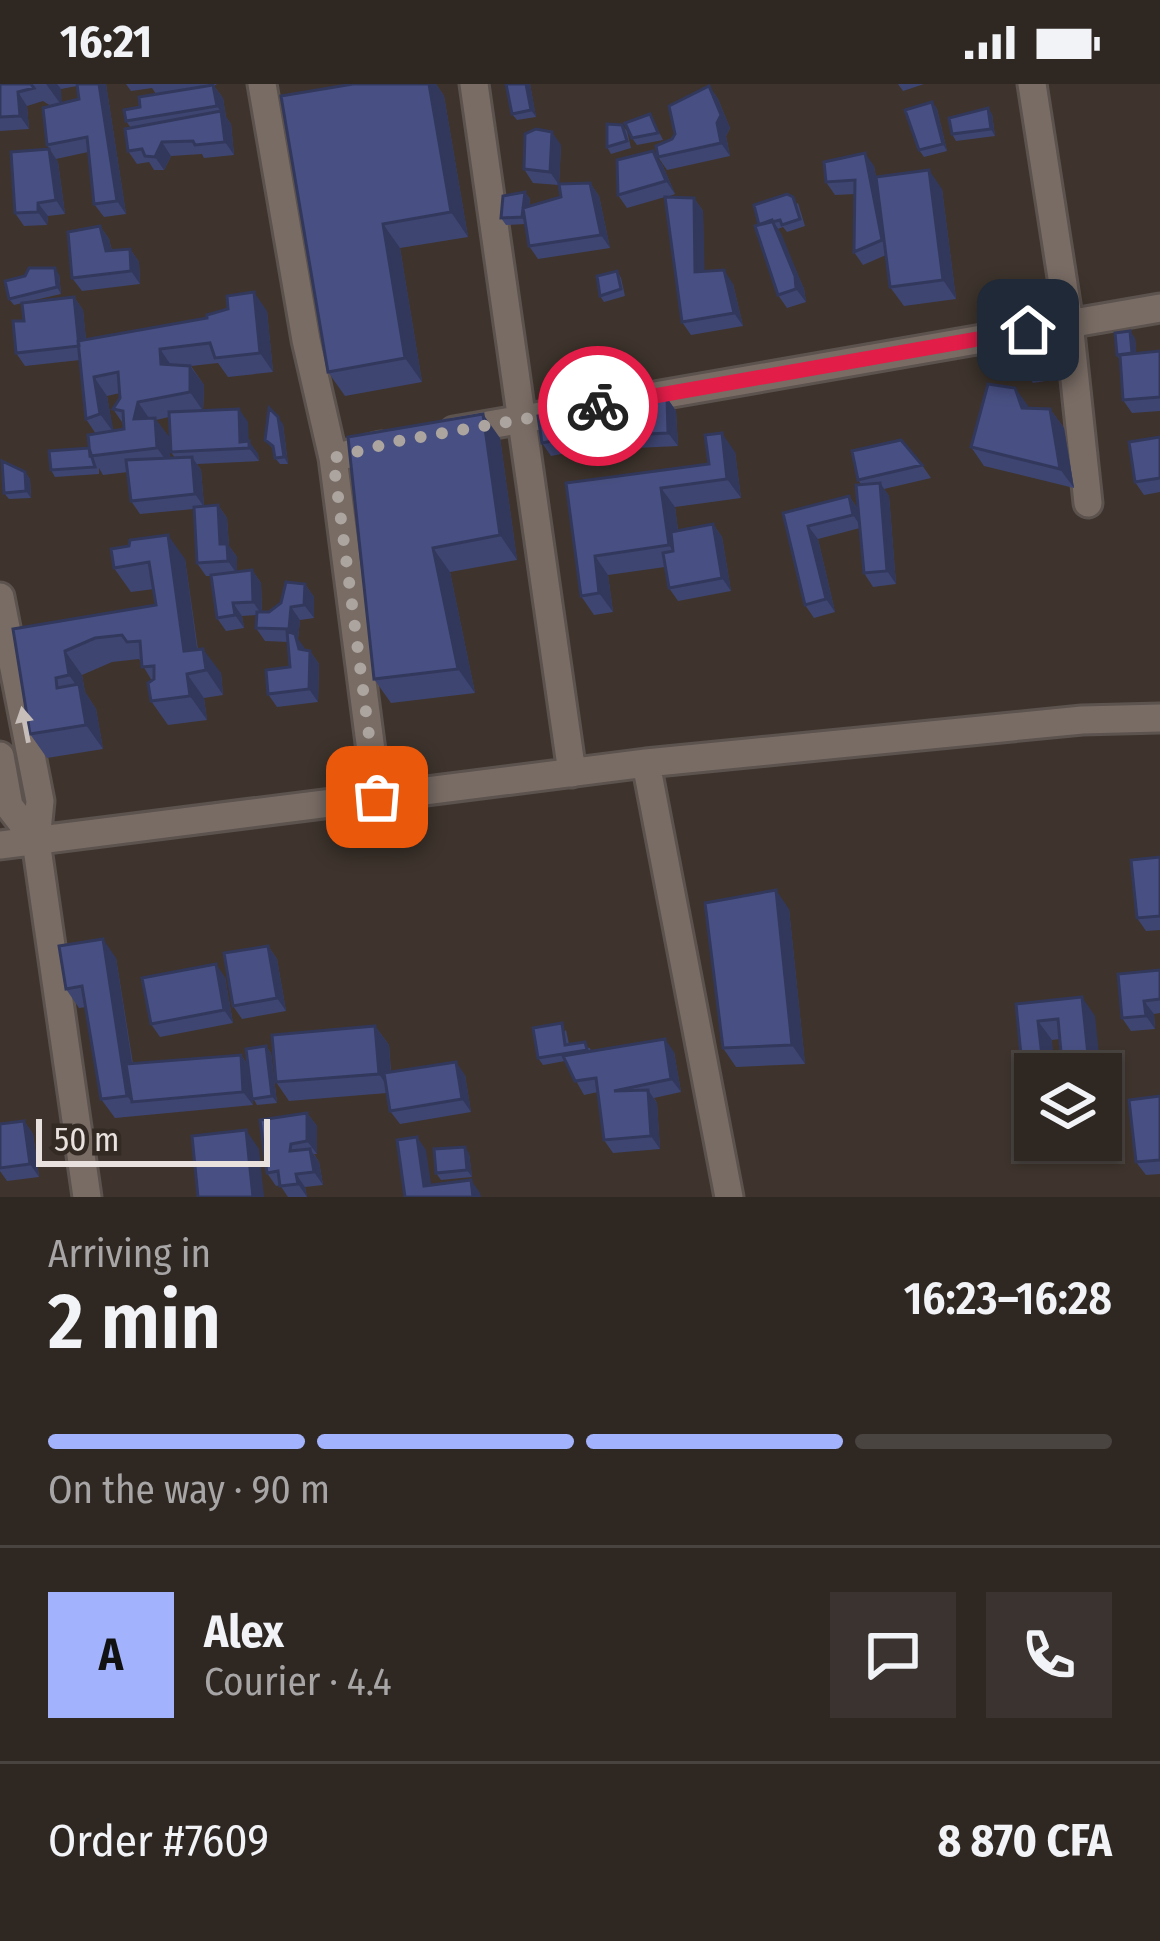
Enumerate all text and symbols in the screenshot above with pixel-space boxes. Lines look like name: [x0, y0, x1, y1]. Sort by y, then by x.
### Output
text: 16:21: [60, 15, 152, 69]
pin: [977, 279, 1079, 381]
icon: home: [995, 297, 1061, 363]
courier: [538, 346, 658, 466]
icon: bike: [565, 373, 631, 439]
one-way arrow: [15, 706, 34, 744]
pin: [326, 746, 428, 848]
icon: bag: [344, 764, 410, 830]
map controls: [1014, 1053, 1122, 1161]
button: layers: [1014, 1053, 1122, 1161]
scale bar: [36, 1113, 270, 1166]
text: 50 m: [54, 1120, 119, 1160]
text: Arriving in: [48, 1231, 211, 1277]
text: 16:23–16:28: [904, 1272, 1112, 1326]
text: 2 min: [48, 1275, 221, 1369]
text: On the way · 90 m: [48, 1467, 330, 1513]
button: chat: [830, 1592, 956, 1718]
button: phone: [986, 1592, 1112, 1718]
text: Alex: [204, 1605, 284, 1659]
text: A: [99, 1628, 123, 1682]
text: Courier · 4.4: [204, 1659, 392, 1705]
text: Order #7609: [48, 1814, 269, 1868]
text: 8 870 CFA: [937, 1814, 1112, 1868]

